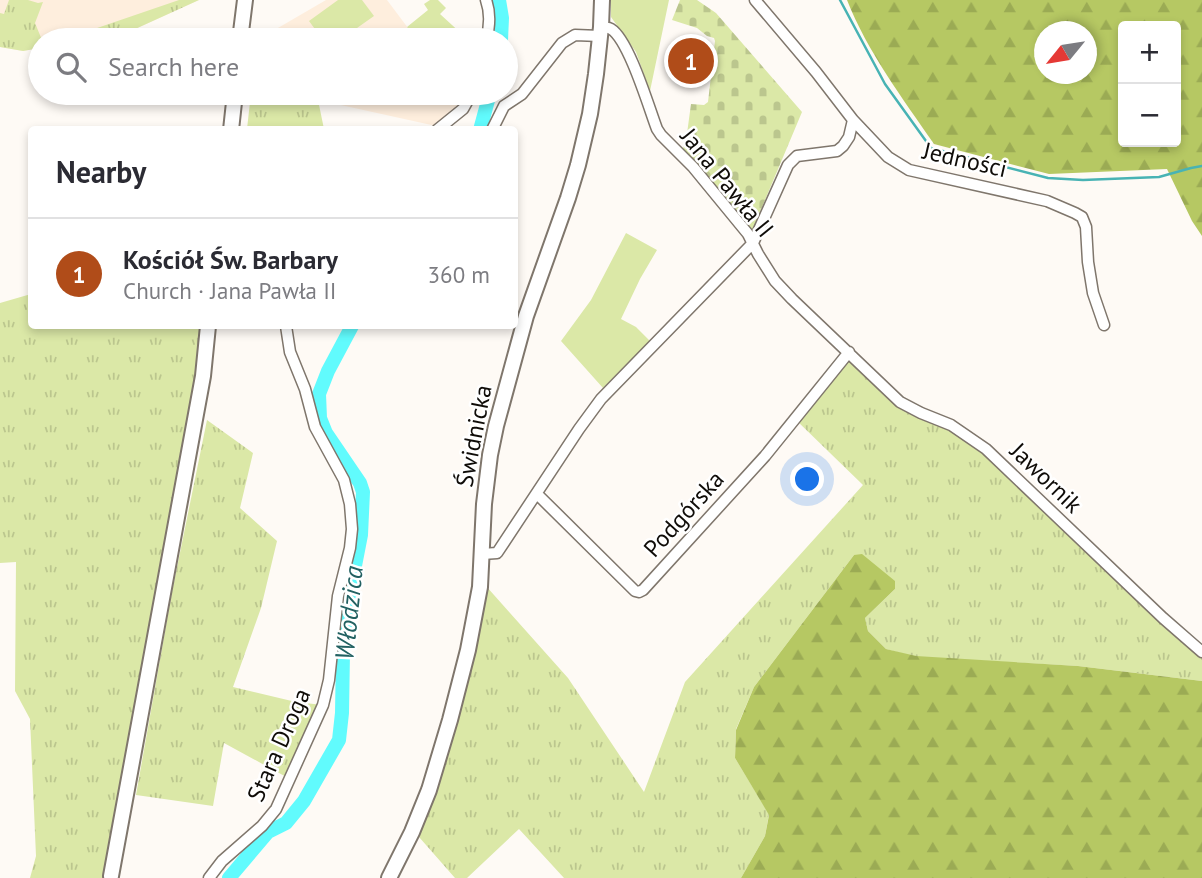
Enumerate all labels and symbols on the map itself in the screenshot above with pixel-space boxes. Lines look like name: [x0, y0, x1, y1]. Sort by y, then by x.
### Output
north arrow: [1034, 21, 1097, 84]
pin: 1: [668, 35, 714, 87]
street label: Jana Pawła II: [673, 121, 781, 244]
street label: Jedności: [919, 135, 1010, 184]
street label: Świdnicka: [448, 382, 499, 490]
street label: Jawornik: [1003, 435, 1089, 520]
your location: [790, 462, 824, 496]
street label: Podgórska: [637, 464, 731, 563]
water label: Włodzica: [327, 564, 370, 662]
street label: Stara Droga: [240, 683, 317, 806]

